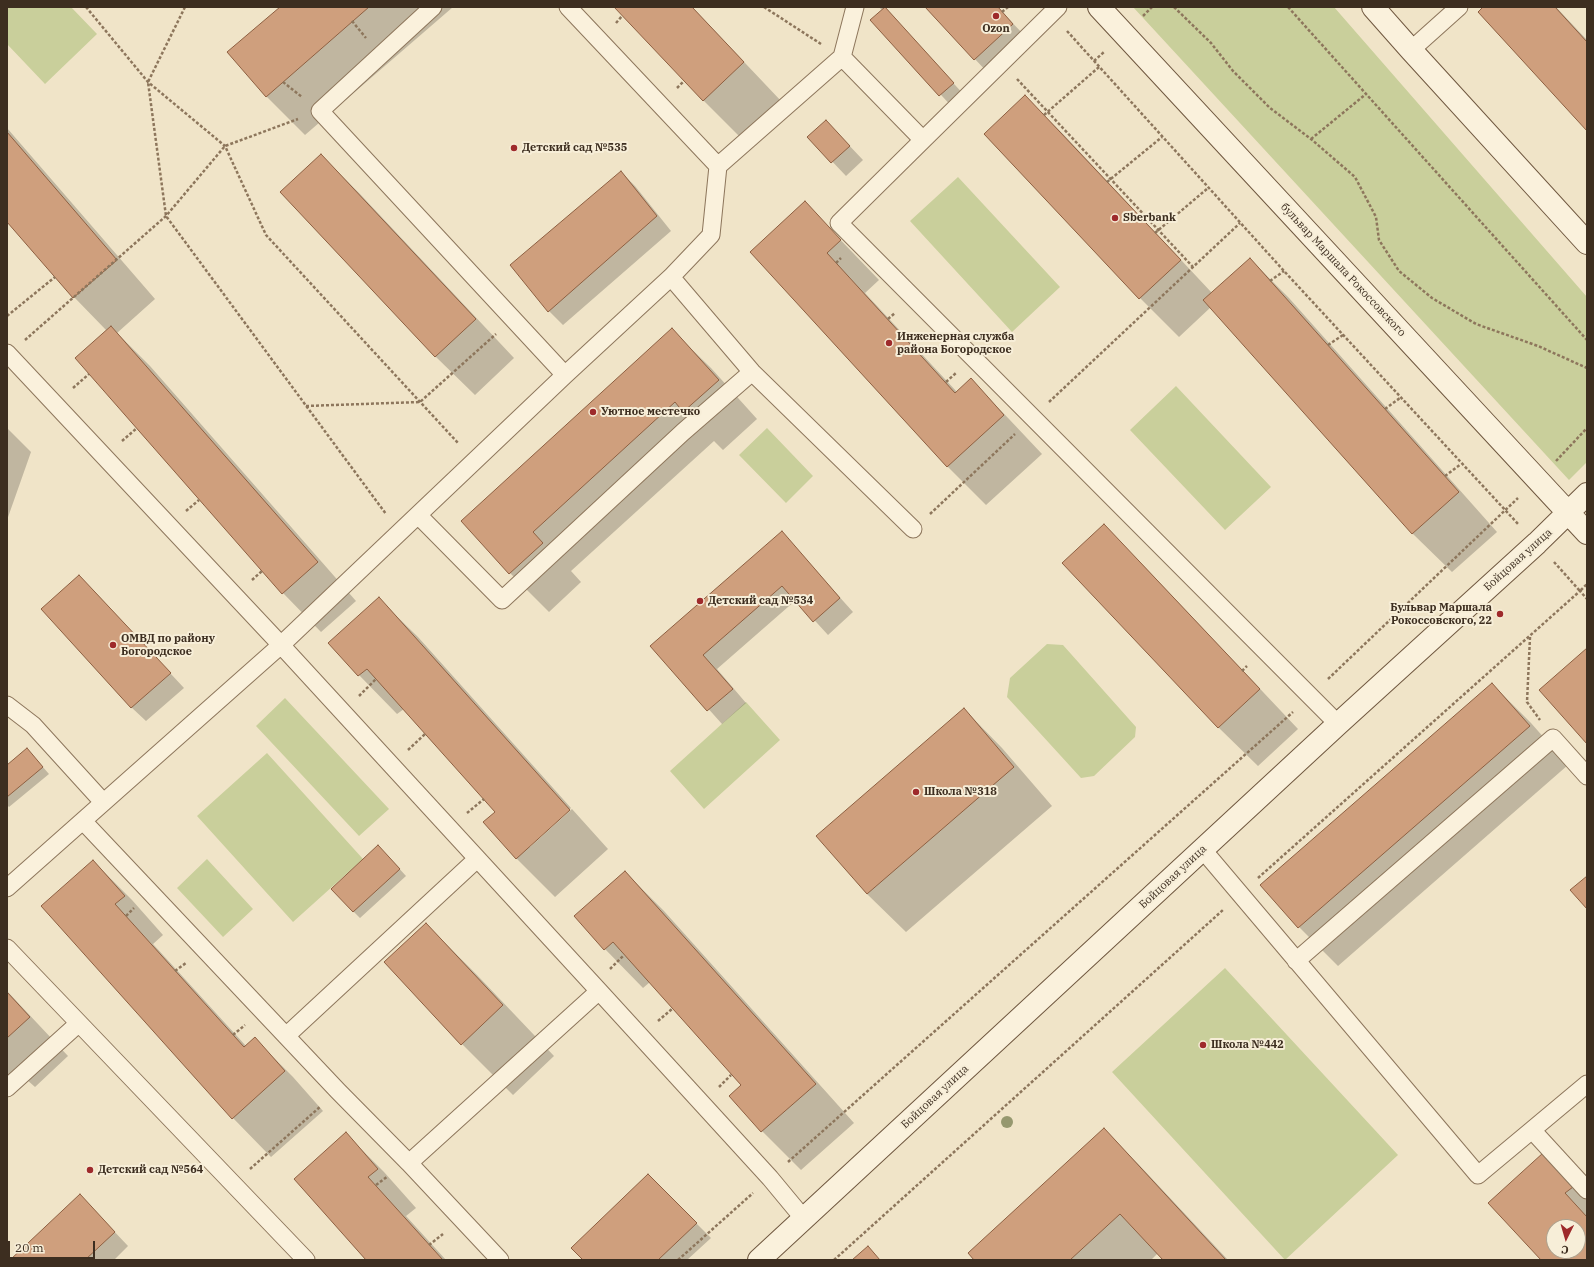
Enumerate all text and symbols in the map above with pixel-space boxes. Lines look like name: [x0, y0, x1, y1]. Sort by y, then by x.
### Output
marker: Ozon: [991, 11, 1001, 21]
place label: Ozon: [982, 22, 1010, 36]
place label: Детский сад №535: [522, 141, 627, 155]
marker: Детский сад №535: [509, 143, 519, 153]
street label: бульвар Маршала Рокоссовского: [1278, 201, 1408, 339]
place label: Sberbank: [1123, 211, 1176, 225]
marker: Sberbank: [1110, 213, 1120, 223]
place label: Инженерная служба района Богородское: [897, 330, 1014, 356]
marker: Инженерная служба района Богородское: [884, 338, 894, 348]
place label: Уютное местечко: [601, 405, 700, 419]
marker: Уютное местечко: [588, 407, 598, 417]
street label: Бойцовая улица: [1481, 526, 1555, 594]
place label: Детский сад №534: [708, 594, 813, 608]
marker: Детский сад №534: [695, 596, 705, 606]
place label: Бульвар Маршала Рокоссовского, 22: [1390, 601, 1492, 627]
marker: Бульвар Маршала Рокоссовского, 22: [1495, 609, 1505, 619]
place label: ОМВД по району Богородское: [121, 632, 215, 658]
marker: ОМВД по району Богородское: [108, 640, 118, 650]
place label: Школа №318: [924, 785, 997, 799]
marker: Школа №318: [911, 787, 921, 797]
street label: Бойцовая улица: [1137, 842, 1209, 912]
place label: Школа №442: [1211, 1038, 1284, 1052]
marker: Школа №442: [1198, 1040, 1208, 1050]
street label: Бойцовая улица: [899, 1062, 971, 1132]
place label: Детский сад №564: [98, 1163, 203, 1177]
marker: Детский сад №564: [85, 1165, 95, 1175]
north arrow: [1546, 1219, 1586, 1259]
scale bar: [10, 1233, 97, 1259]
text: 20 m: [15, 1240, 44, 1255]
text: С: [1561, 1243, 1569, 1257]

